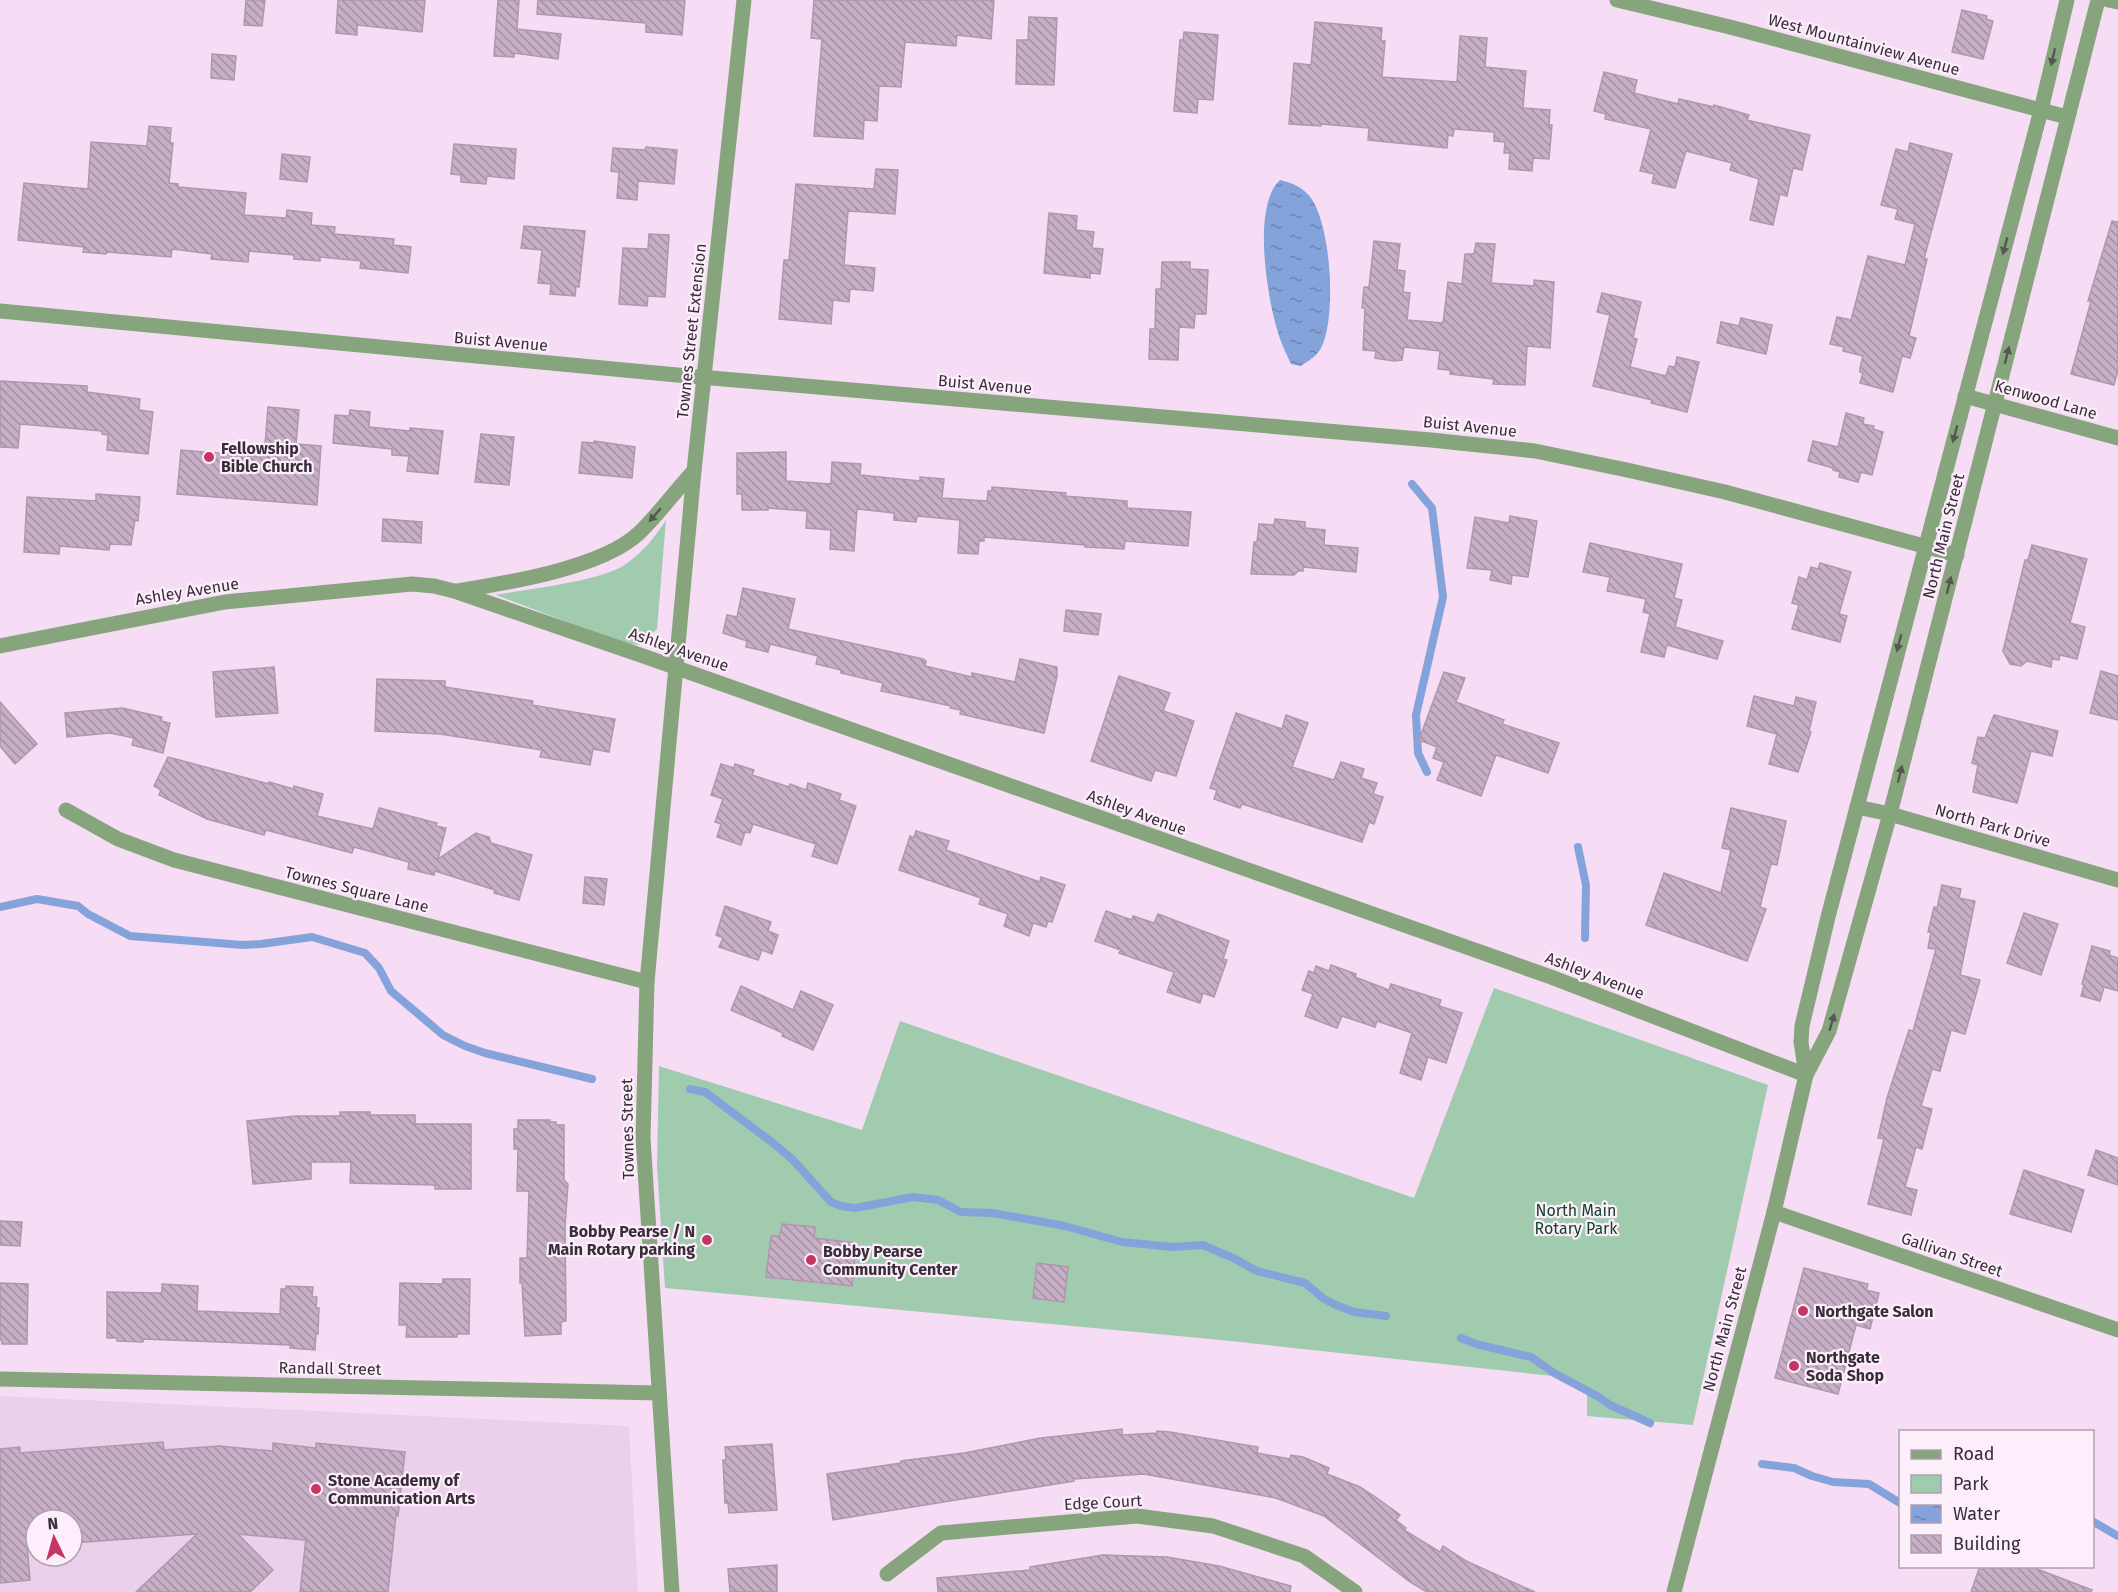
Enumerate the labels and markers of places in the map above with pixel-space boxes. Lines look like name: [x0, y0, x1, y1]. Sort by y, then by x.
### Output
place label: Fellowship Bible Church: [221, 439, 313, 476]
marker: Fellowship Bible Church: [202, 450, 216, 464]
place label: Bobby Pearse / N Main Rotary parking: [548, 1222, 695, 1259]
marker: Bobby Pearse / N Main Rotary parking: [700, 1233, 714, 1247]
place label: Bobby Pearse Community Center: [823, 1242, 958, 1279]
marker: Bobby Pearse Community Center: [804, 1253, 818, 1267]
place label: Northgate Salon: [1815, 1302, 1934, 1321]
marker: Northgate Salon: [1796, 1304, 1810, 1318]
place label: Northgate Soda Shop: [1806, 1348, 1884, 1385]
marker: Northgate Soda Shop: [1787, 1359, 1801, 1373]
place label: Stone Academy of Communication Arts: [328, 1471, 476, 1508]
marker: Stone Academy of Communication Arts: [309, 1482, 323, 1496]

